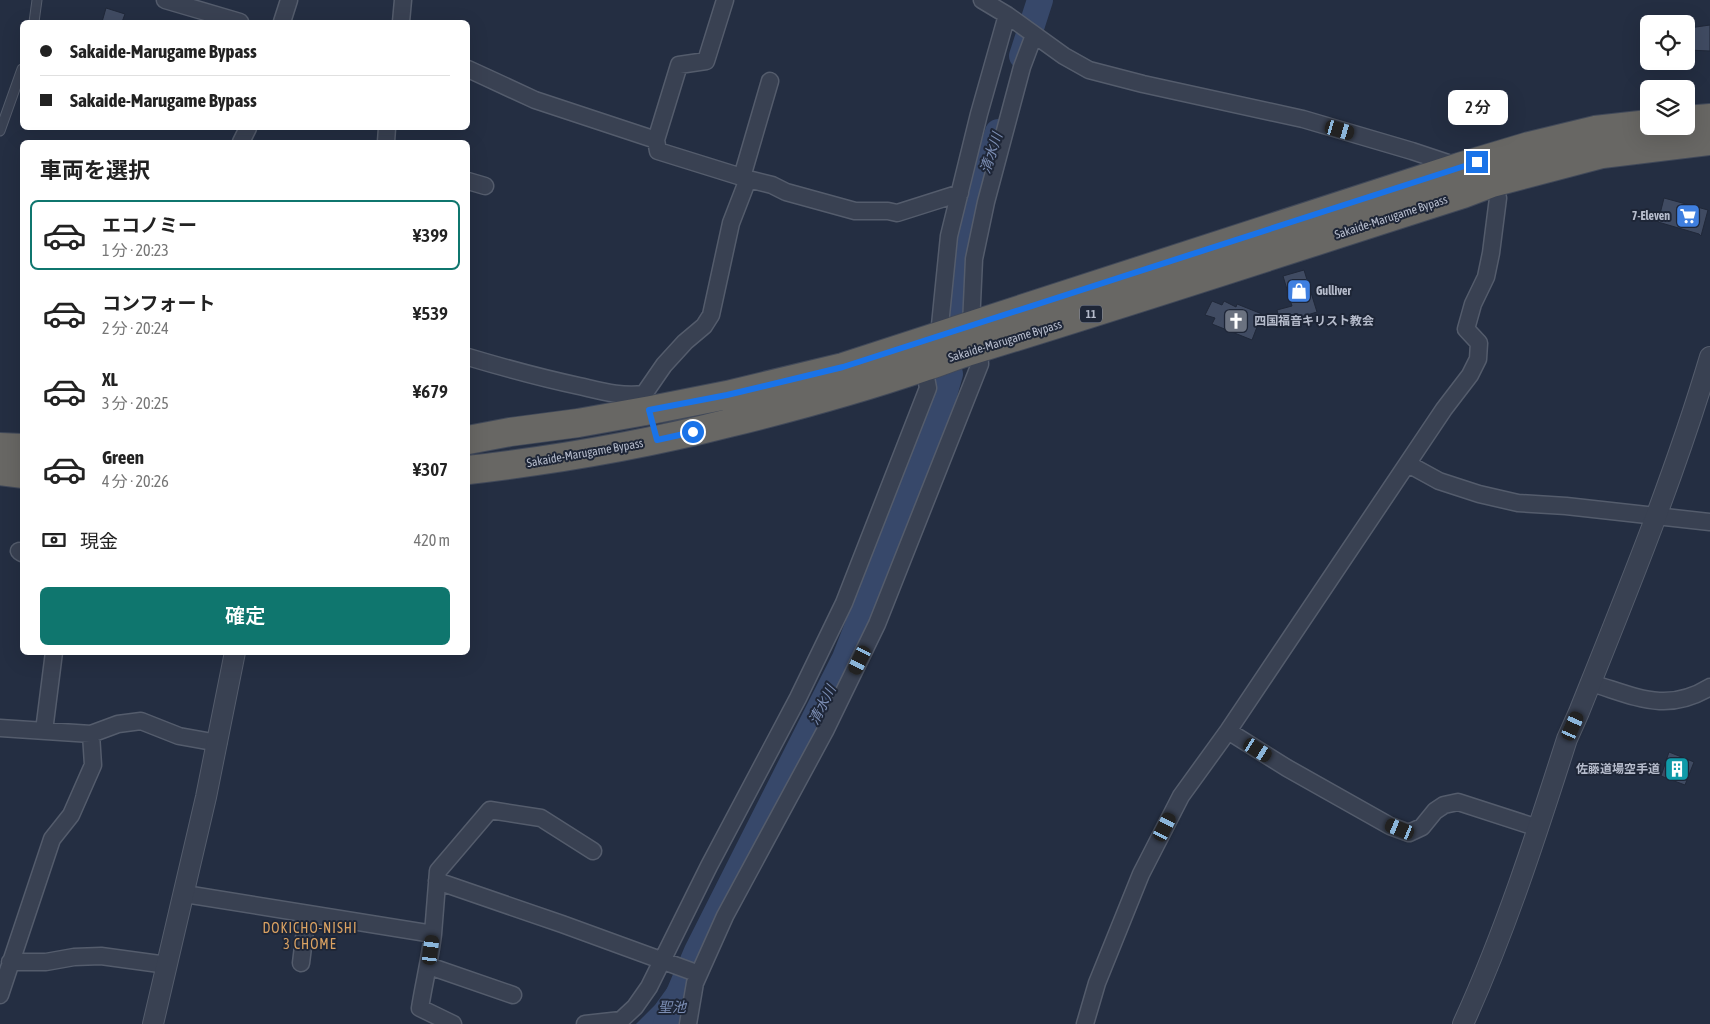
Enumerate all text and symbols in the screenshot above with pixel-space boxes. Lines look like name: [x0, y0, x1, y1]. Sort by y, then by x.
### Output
map controls: [1640, 15, 1695, 135]
button: locate: [1640, 15, 1695, 70]
text: Sakaide-Marugame Bypass: [70, 40, 257, 62]
button: layers: [1640, 80, 1695, 135]
text: Sakaide-Marugame Bypass: [70, 89, 257, 111]
callout: 2 分: [1447, 90, 1507, 124]
text: 2 分: [1465, 98, 1491, 116]
car: [1323, 119, 1356, 141]
water label: 清水川: [977, 129, 1006, 175]
route end: [1466, 151, 1488, 173]
text: 車両を選択: [40, 157, 150, 183]
street label: Sakaide-Marugame Bypass: [1333, 192, 1449, 242]
supermarket icon: 7-Eleven: [1675, 203, 1701, 229]
place label: 7-Eleven: [1632, 209, 1670, 223]
icon: car: [42, 213, 87, 258]
text: エコノミー: [102, 214, 197, 236]
text: ¥399: [413, 224, 448, 246]
text: 1 分 · 20:23: [102, 241, 169, 259]
shop icon: Gulliver: [1286, 278, 1312, 304]
place label: Gulliver: [1316, 284, 1352, 298]
icon: car: [42, 291, 87, 336]
text: コンフォート: [102, 292, 215, 314]
text: ¥539: [413, 302, 448, 324]
road number: 11: [1080, 306, 1102, 322]
church icon: 四国福音キリスト教会: [1223, 308, 1249, 334]
place label: 四国福音キリスト教会: [1254, 314, 1374, 328]
street label: Sakaide-Marugame Bypass: [947, 317, 1063, 365]
text: 2 分 · 20:24: [102, 319, 169, 337]
text: XL: [102, 368, 118, 390]
icon: car: [42, 369, 87, 414]
text: ¥679: [413, 380, 448, 402]
text: 3 分 · 20:25: [102, 394, 169, 412]
route start: [682, 421, 704, 443]
street label: Sakaide-Marugame Bypass: [526, 436, 644, 470]
text: Green: [102, 446, 144, 468]
icon: car: [42, 447, 87, 492]
text: ¥307: [413, 458, 448, 480]
text: 4 分 · 20:26: [102, 472, 169, 490]
icon: cash: [40, 526, 68, 554]
text: 現金: [80, 530, 118, 552]
text: 420 m: [414, 531, 450, 549]
button: 確定: [40, 587, 450, 645]
car: [846, 643, 873, 677]
water label: 清水川: [805, 681, 840, 727]
car: [1560, 709, 1585, 743]
car: [1241, 736, 1274, 764]
building icon: 佐藤道場空手道: [1664, 756, 1690, 782]
place label: 佐藤道場空手道: [1576, 762, 1660, 776]
car: [1151, 810, 1178, 844]
car: [1383, 816, 1416, 842]
district label: DOKICHO-NISHI 3 CHOME: [263, 920, 357, 952]
car: [421, 934, 440, 966]
water label: 聖池: [658, 999, 688, 1015]

